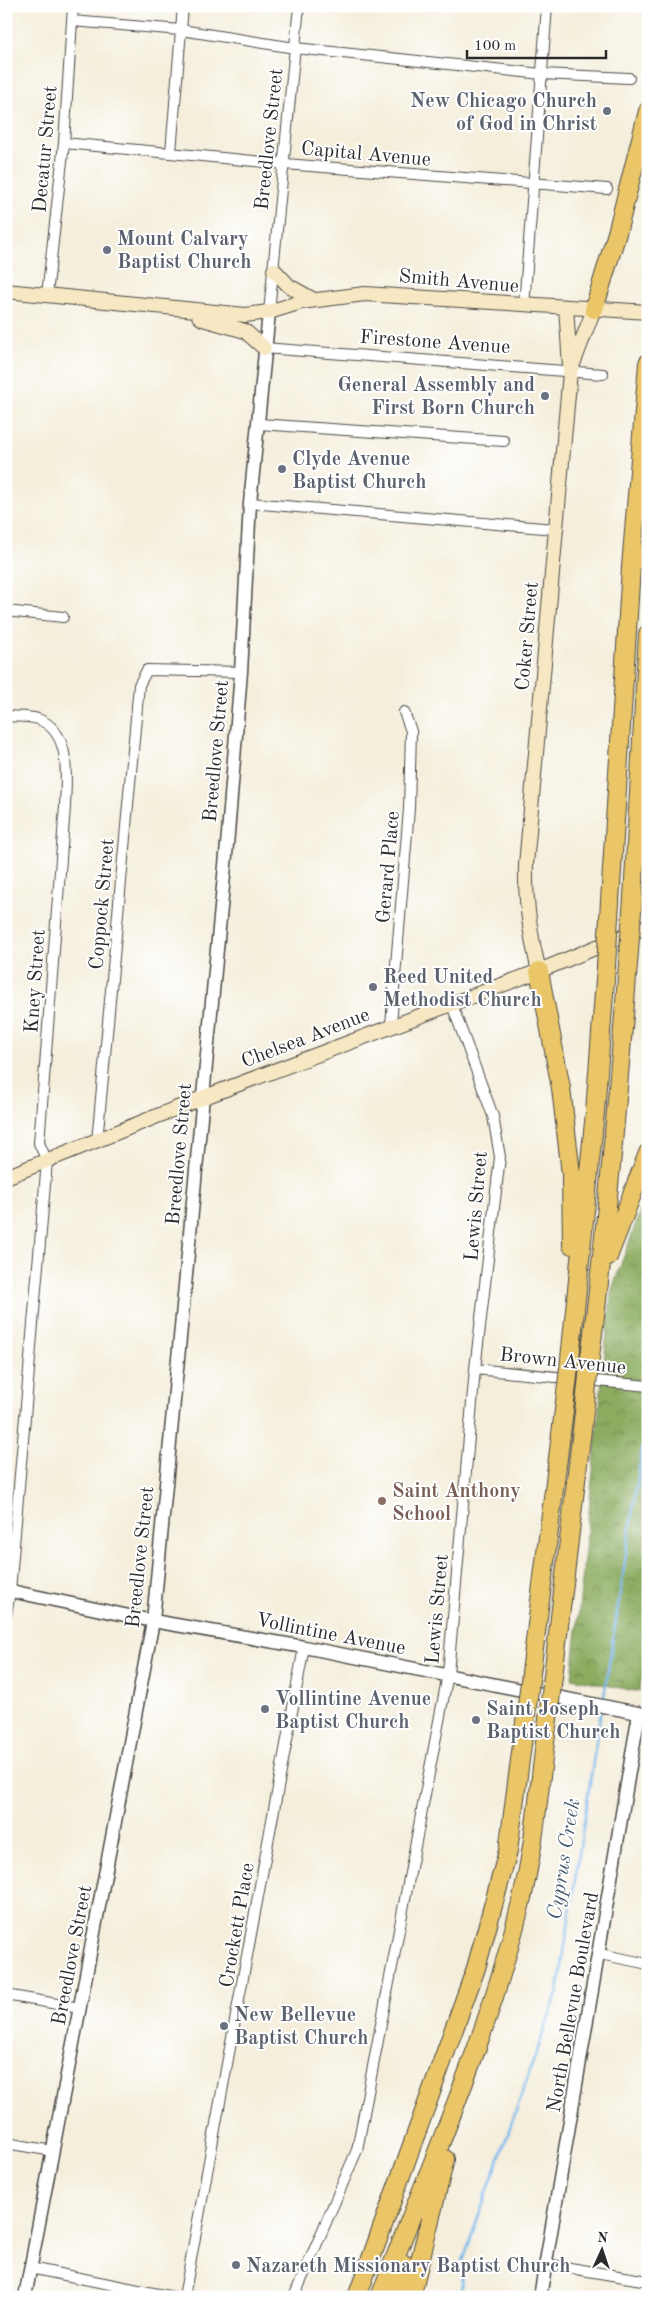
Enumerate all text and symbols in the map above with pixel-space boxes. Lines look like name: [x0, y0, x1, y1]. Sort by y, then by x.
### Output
scale bar: [467, 28, 605, 60]
text: 100 m: [474, 39, 516, 54]
street label: Breedlove Street: [253, 67, 287, 211]
street label: Decatur Street: [30, 85, 62, 214]
place label: New Chicago Church of God in Christ: [410, 92, 597, 135]
marker: New Chicago Church of God in Christ: [601, 105, 613, 117]
street label: Capital Avenue: [300, 139, 432, 171]
place label: Mount Calvary Baptist Church: [117, 230, 252, 273]
marker: Mount Calvary Baptist Church: [101, 244, 113, 256]
street label: Smith Avenue: [398, 267, 520, 297]
street label: Firestone Avenue: [359, 328, 511, 358]
place label: General Assembly and First Born Church: [337, 376, 535, 419]
marker: General Assembly and First Born Church: [539, 390, 551, 402]
place label: Clyde Avenue Baptist Church: [292, 450, 427, 493]
marker: Clyde Avenue Baptist Church: [276, 463, 288, 475]
street label: Coker Street: [513, 581, 543, 692]
street label: Breedlove Street: [201, 679, 233, 823]
street label: Gerard Place: [374, 810, 404, 924]
street label: Coppock Street: [87, 838, 119, 971]
street label: Kney Street: [22, 928, 50, 1034]
place label: Reed United Methodist Church: [383, 968, 542, 1011]
marker: Reed United Methodist Church: [367, 981, 379, 993]
street label: Chelsea Avenue: [239, 1005, 373, 1073]
street label: Breedlove Street: [164, 1082, 196, 1226]
street label: Lewis Street: [462, 1150, 492, 1262]
street label: Brown Avenue: [499, 1345, 627, 1379]
place label: Saint Anthony School: [392, 1482, 521, 1525]
street label: Breedlove Street: [124, 1485, 158, 1629]
marker: Saint Anthony School: [376, 1495, 388, 1507]
street label: Lewis Street: [423, 1553, 453, 1665]
street label: Vollintine Avenue: [254, 1611, 407, 1659]
place label: Vollintine Avenue Baptist Church: [275, 1690, 431, 1733]
place label: Saint Joseph Baptist Church: [486, 1700, 621, 1743]
marker: Vollintine Avenue Baptist Church: [259, 1703, 271, 1715]
marker: Saint Joseph Baptist Church: [470, 1714, 482, 1726]
water label: Cyprus Creek: [545, 1797, 584, 1921]
street label: Crockett Place: [217, 1861, 259, 1989]
street label: Breedlove Street: [50, 1883, 96, 2027]
street label: North Bellevue Boulevard: [545, 1891, 603, 2114]
place label: New Bellevue Baptist Church: [234, 2006, 369, 2049]
marker: New Bellevue Baptist Church: [218, 2020, 230, 2032]
north arrow: [576, 2226, 626, 2276]
text: N: [597, 2231, 609, 2245]
place label: Nazareth Missionary Baptist Church: [246, 2257, 571, 2277]
marker: Nazareth Missionary Baptist Church: [230, 2259, 242, 2271]

